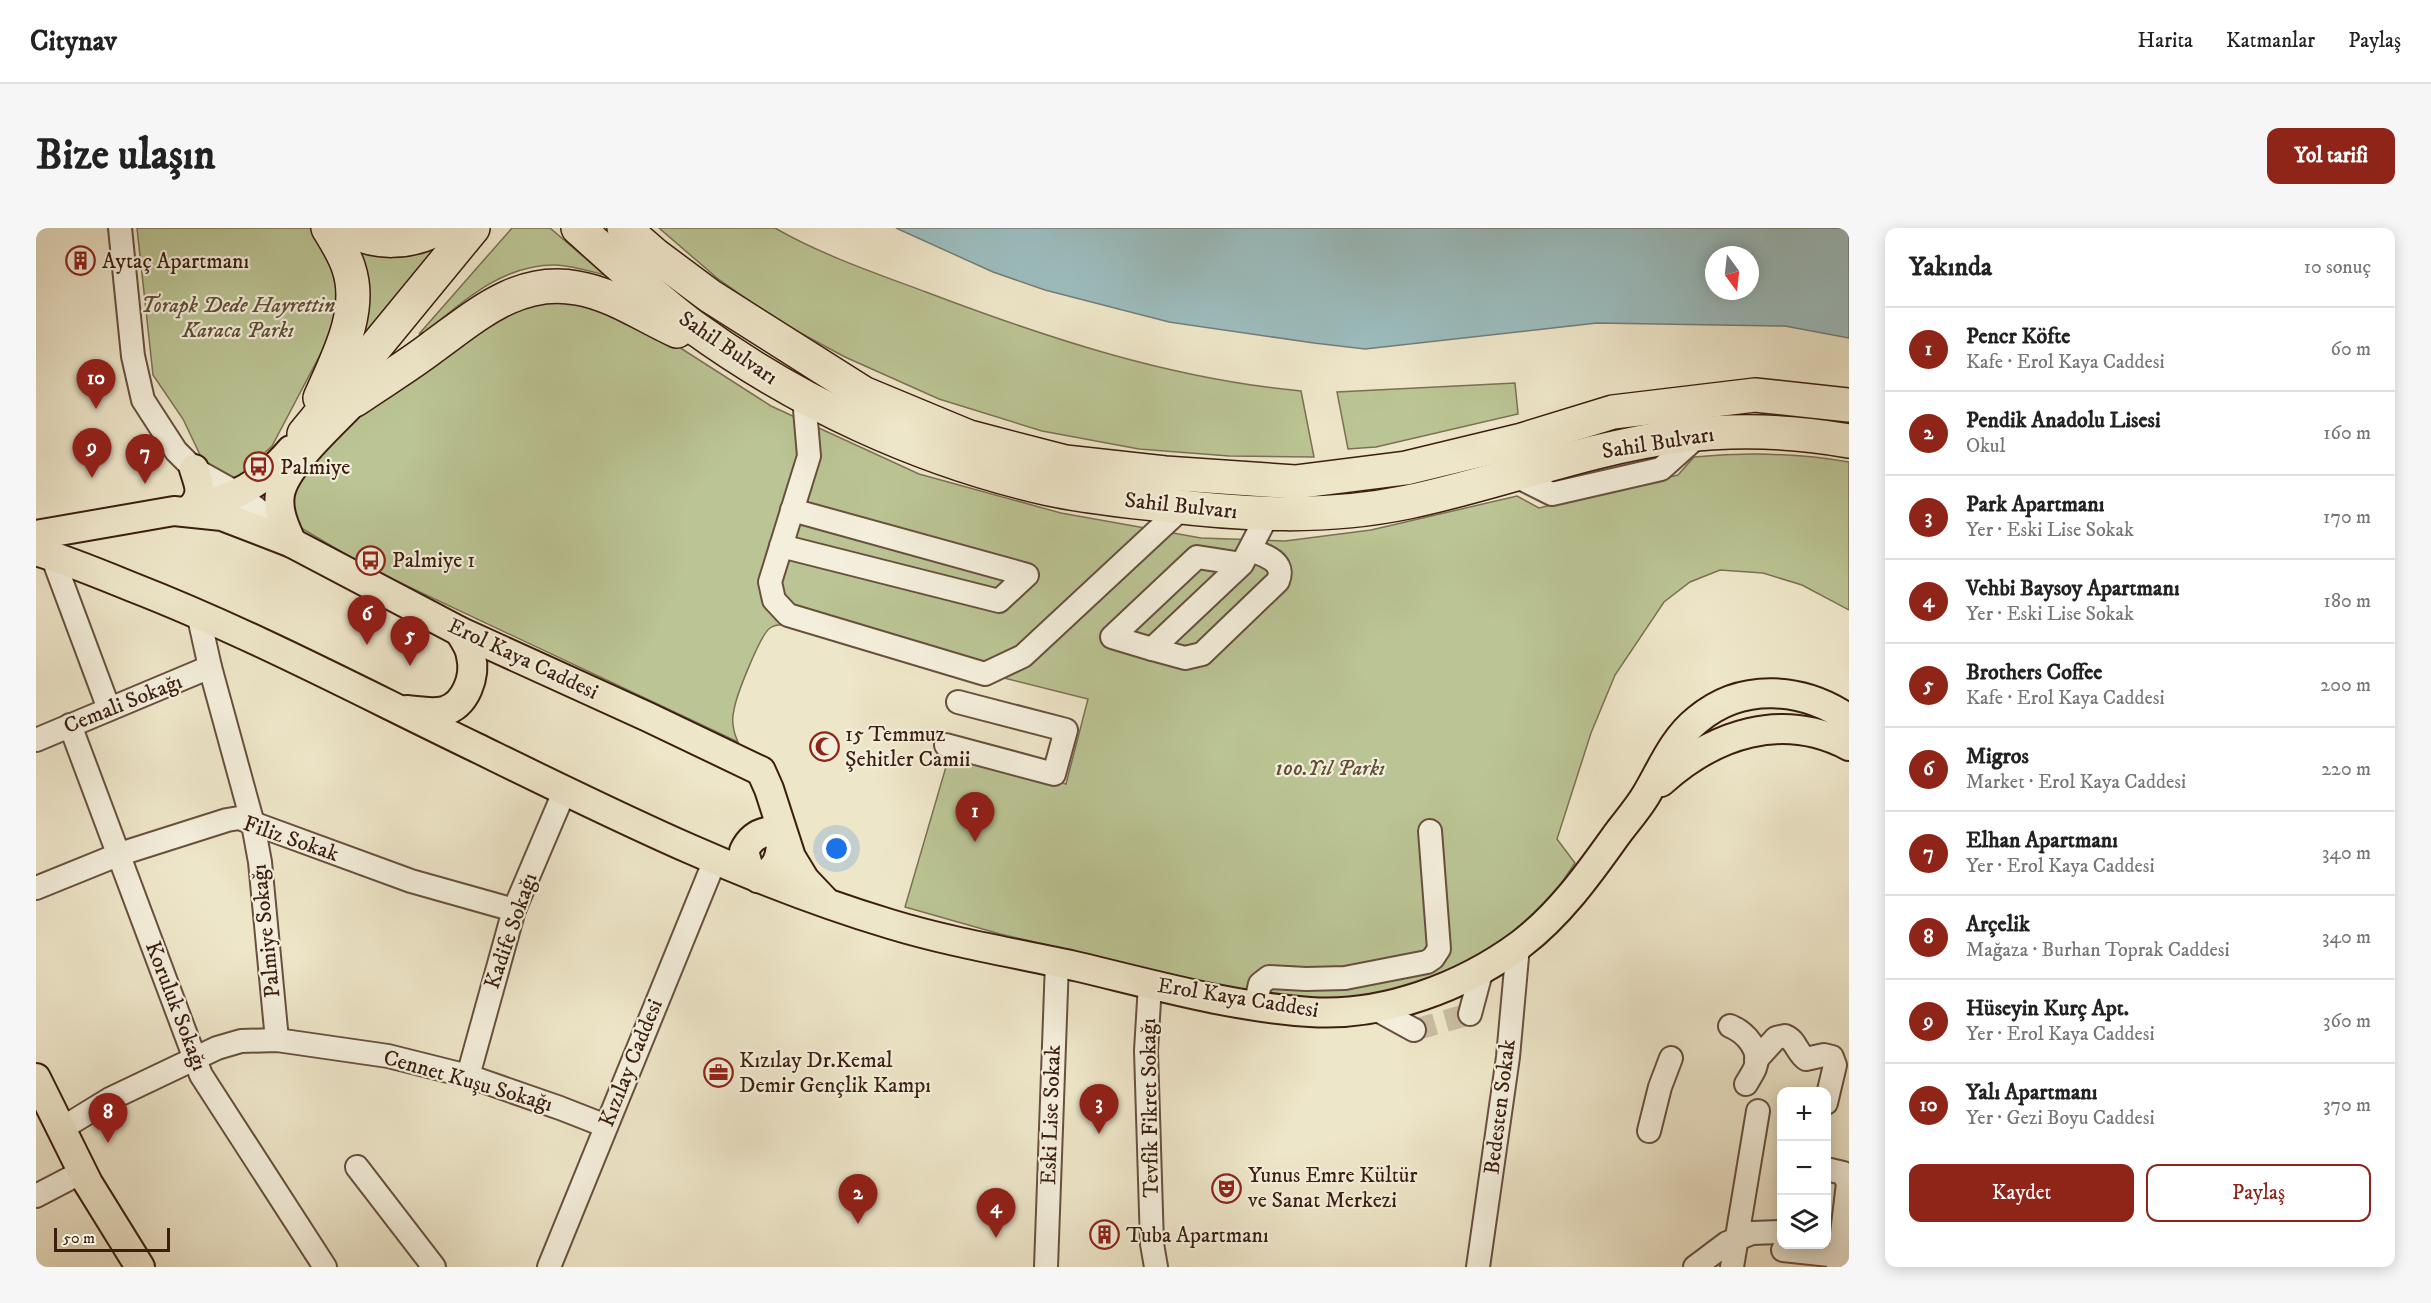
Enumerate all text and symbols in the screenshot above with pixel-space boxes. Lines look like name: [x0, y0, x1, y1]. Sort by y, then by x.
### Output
text: Citynav: [30, 24, 117, 59]
text: Harita: [2138, 28, 2193, 54]
text: Katmanlar: [2226, 28, 2315, 54]
text: Paylaş: [2348, 28, 2401, 54]
button: Yol tarifi: [2267, 128, 2395, 184]
text: Bize ulaşın: [36, 130, 216, 182]
building icon: Aytaç Apartmanı: [65, 245, 97, 277]
north arrow: [1705, 246, 1759, 300]
place label: Aytaç Apartmanı: [102, 248, 249, 275]
text: Yakında: [1909, 251, 1992, 284]
text: 10 sonuç: [2304, 255, 2371, 280]
park label: Torapk Dede Hayrettin Karaca Parkı: [141, 292, 335, 344]
street label: Sahil Bulvarı: [673, 305, 783, 391]
text: Pencr Köfte: [1966, 323, 2070, 350]
text: 1: [1925, 337, 1932, 362]
text: 60 m: [2331, 337, 2371, 362]
text: Kafe · Erol Kaya Caddesi: [1966, 350, 2165, 375]
pin: 10: [76, 360, 116, 409]
text: Pendik Anadolu Lisesi: [1966, 407, 2161, 434]
street label: Sahil Bulvarı: [1600, 421, 1716, 465]
text: 2: [1924, 421, 1933, 446]
text: 160 m: [2323, 421, 2371, 446]
pin: 9: [72, 428, 112, 478]
pin: 7: [126, 434, 164, 484]
text: Okul: [1966, 434, 2006, 459]
bus stop icon: Palmiye: [243, 451, 275, 483]
place label: Palmiye: [280, 454, 350, 481]
street label: Sahil Bulvarı: [1123, 487, 1239, 525]
text: Park Apartmanı: [1966, 491, 2105, 518]
text: 3: [1925, 505, 1932, 530]
text: 170 m: [2323, 505, 2371, 530]
text: Yer · Eski Lise Sokak: [1966, 518, 2134, 543]
bus stop icon: Palmiye 1: [355, 544, 387, 576]
place label: Palmiye 1: [392, 547, 475, 574]
text: Vehbi Baysoy Apartmanı: [1966, 575, 2180, 602]
text: 4: [1923, 589, 1934, 614]
text: 180 m: [2324, 589, 2371, 614]
pin: 6: [348, 596, 386, 645]
text: Yer · Eski Lise Sokak: [1966, 602, 2134, 627]
street label: Erol Kaya Caddesi: [443, 612, 603, 706]
pin: 5: [390, 616, 430, 666]
text: Brothers Coffee: [1966, 659, 2102, 686]
street label: Cemali Sokağı: [60, 668, 186, 740]
text: 5: [1924, 673, 1933, 698]
text: 200 m: [2320, 673, 2371, 698]
text: Kafe · Erol Kaya Caddesi: [1966, 686, 2165, 711]
place label: 15 Temmuz Şehitler Camii: [845, 721, 970, 773]
mosque icon: 15 Temmuz Şehitler Camii: [808, 731, 840, 763]
text: Migros: [1966, 743, 2029, 770]
park label: 100.Yıl Parkı: [1275, 755, 1385, 782]
text: 6: [1923, 757, 1934, 782]
text: 220 m: [2321, 757, 2371, 782]
text: Market · Erol Kaya Caddesi: [1966, 770, 2186, 795]
pin: 1: [956, 792, 994, 842]
street label: Filiz Sokak: [240, 810, 342, 868]
text: Elhan Apartmanı: [1966, 827, 2118, 854]
your location: [822, 834, 851, 863]
text: 7: [1923, 841, 1934, 866]
text: 340 m: [2322, 841, 2371, 866]
text: Yer · Erol Kaya Caddesi: [1966, 854, 2155, 879]
street label: Palmiye Sokağı: [246, 863, 286, 999]
street label: Kadife Sokağı: [479, 869, 543, 993]
text: Arçelik: [1966, 911, 2030, 938]
text: 8: [1923, 925, 1934, 950]
text: 340 m: [2322, 925, 2371, 950]
street label: Koruluk Sokağı: [139, 938, 213, 1074]
text: Mağaza · Burhan Toprak Caddesi: [1966, 938, 2230, 963]
street label: Erol Kaya Caddesi: [1155, 972, 1321, 1024]
street label: Kızılay Caddesi: [593, 995, 669, 1131]
text: Hüseyin Kurç Apt.: [1966, 995, 2129, 1022]
text: 9: [1924, 1009, 1933, 1034]
text: 360 m: [2323, 1009, 2371, 1034]
street label: Tevfik Fikret Sokağı: [1135, 1018, 1165, 1198]
text: Yer · Erol Kaya Caddesi: [1966, 1022, 2155, 1047]
street label: Bedesten Sokak: [1478, 1038, 1522, 1176]
street label: Cennet Kuşu Sokağı: [380, 1044, 556, 1118]
street label: Eski Lise Sokak: [1035, 1044, 1067, 1186]
place label: Kızılay Dr.Kemal Demir Gençlik Kampı: [739, 1047, 931, 1099]
office icon: Kızılay Dr.Kemal Demir Gençlik Kampı: [702, 1057, 734, 1089]
text: Yalı Apartmanı: [1966, 1079, 2098, 1106]
pin: 3: [1080, 1084, 1118, 1134]
map controls: [1777, 1087, 1831, 1249]
button: +: [1777, 1087, 1831, 1141]
text: 10: [1919, 1093, 1938, 1118]
text: 370 m: [2323, 1093, 2371, 1118]
pin: 8: [88, 1094, 128, 1143]
text: Yer · Gezi Boyu Caddesi: [1966, 1106, 2155, 1131]
button: −: [1777, 1141, 1831, 1195]
place label: Yunus Emre Kültür ve Sanat Merkezi: [1247, 1162, 1418, 1214]
button: Kaydet: [1909, 1164, 2134, 1222]
button: Paylaş: [2146, 1164, 2371, 1222]
theatre icon: Yunus Emre Kültür ve Sanat Merkezi: [1211, 1172, 1243, 1204]
pin: 2: [838, 1174, 878, 1224]
pin: 4: [976, 1188, 1016, 1238]
button: layers: [1777, 1195, 1831, 1249]
building icon: Tuba Apartmanı: [1089, 1219, 1121, 1251]
place label: Tuba Apartmanı: [1126, 1222, 1269, 1249]
scale bar: [54, 1225, 170, 1252]
text: 50 m: [63, 1228, 95, 1248]

